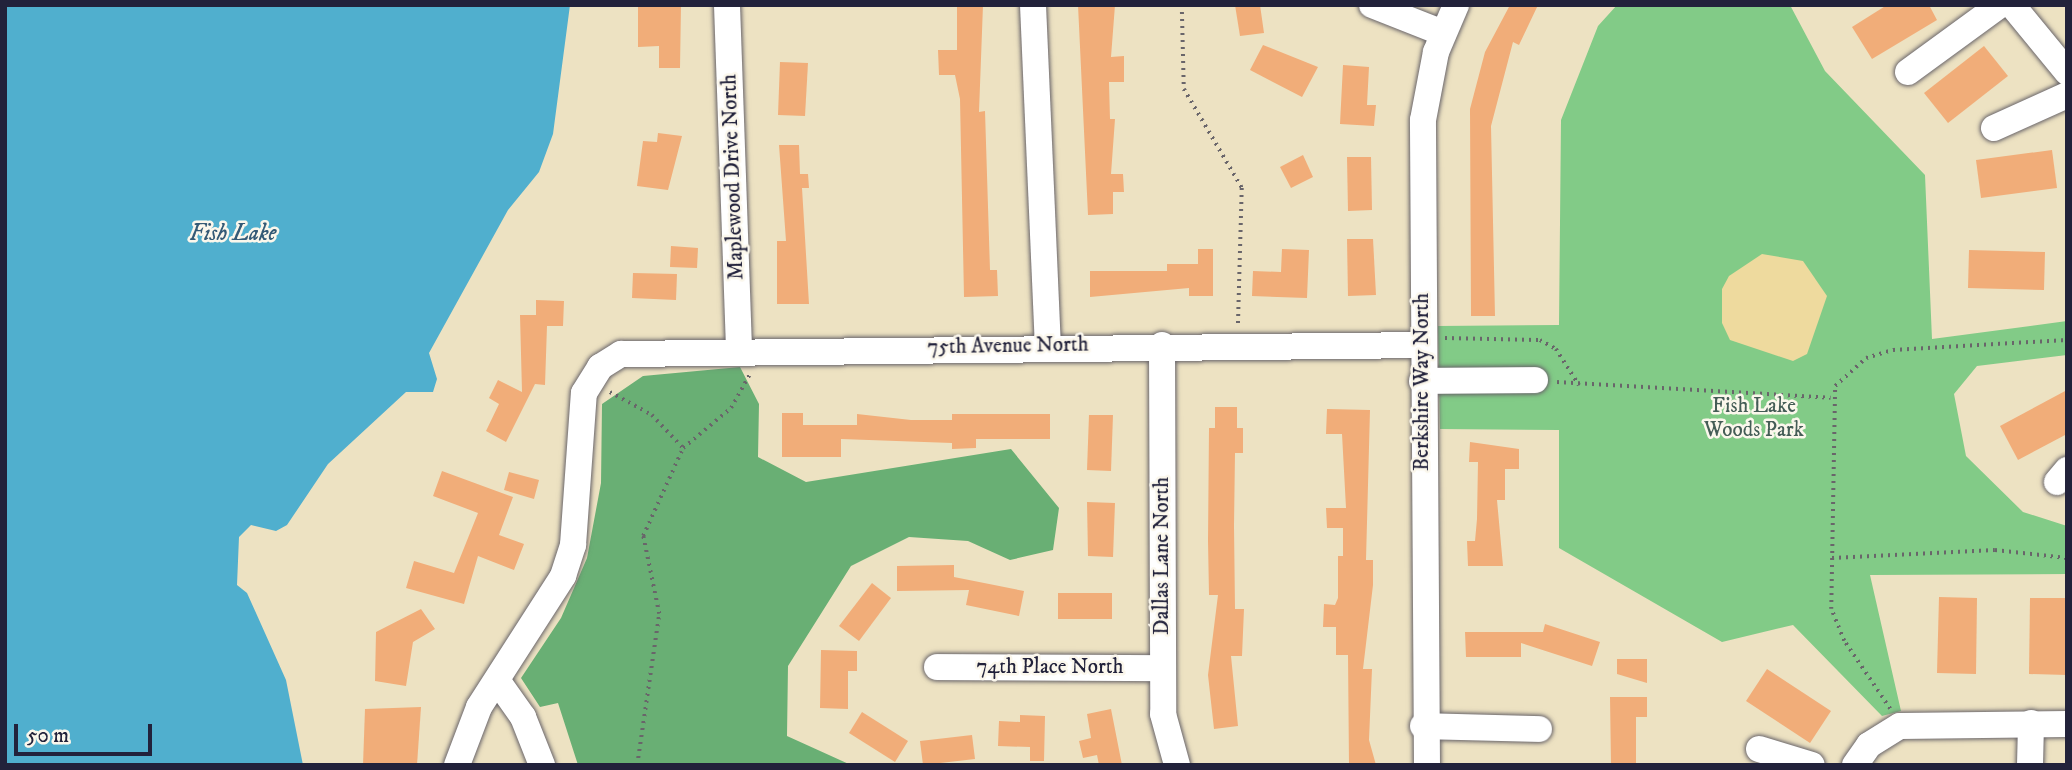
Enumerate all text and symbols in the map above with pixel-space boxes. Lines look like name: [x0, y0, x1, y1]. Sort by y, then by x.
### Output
street label: Maplewood Drive North: [717, 74, 749, 280]
water label: Fish Lake: [190, 220, 276, 248]
street label: Berkshire Way North: [1409, 293, 1435, 471]
street label: 75th Avenue North: [927, 332, 1089, 360]
park label: Fish Lake Woods Park: [1704, 393, 1804, 443]
street label: Dallas Lane North: [1149, 477, 1175, 635]
street label: 74th Place North: [976, 654, 1124, 680]
scale bar: [18, 710, 156, 754]
text: 50 m: [27, 723, 69, 749]

